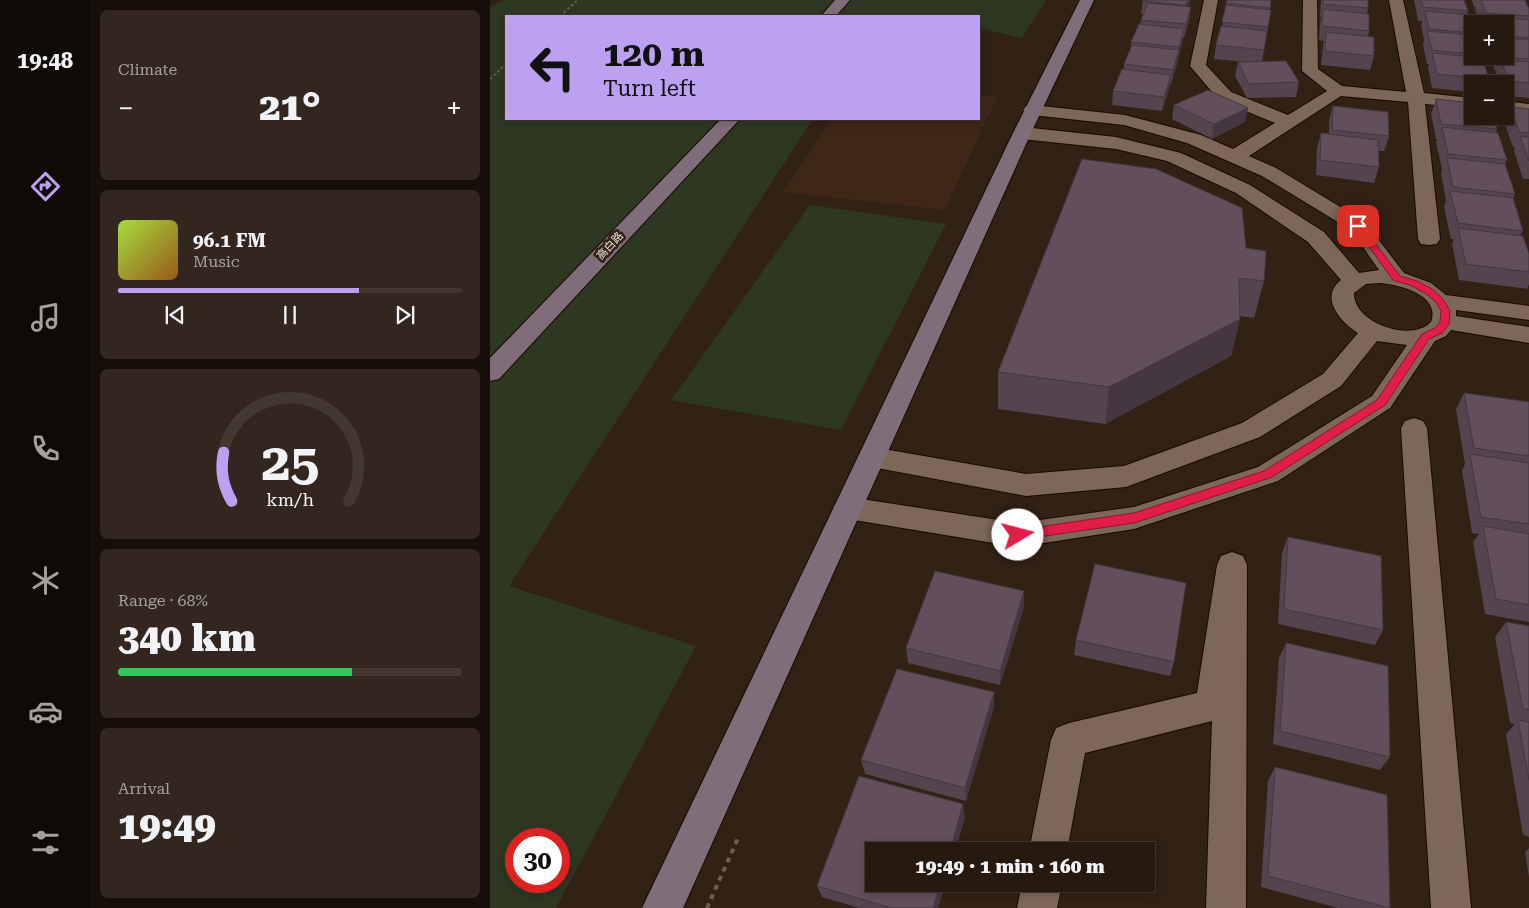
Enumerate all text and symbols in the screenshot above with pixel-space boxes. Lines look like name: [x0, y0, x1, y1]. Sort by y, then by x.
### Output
map controls: [1464, 15, 1514, 125]
button: +: [1464, 15, 1514, 65]
text: 120 m: [603, 34, 704, 75]
icon: left: [520, 35, 585, 100]
text: 19:48: [17, 48, 73, 73]
text: Climate: [118, 60, 177, 79]
button: −: [1464, 75, 1514, 125]
text: Turn left: [603, 76, 696, 101]
text: 21°: [259, 85, 321, 129]
text: −: [118, 92, 134, 125]
text: +: [446, 92, 462, 125]
icon: directions: [28, 169, 63, 204]
pin: [1337, 205, 1379, 247]
icon: arrive: [1344, 212, 1372, 240]
text: 96.1 FM: [193, 229, 266, 252]
street label: 高白路: [594, 229, 626, 263]
text: Music: [193, 252, 240, 271]
icon: music: [28, 300, 63, 335]
icon: previous: [161, 301, 189, 329]
icon: pause: [276, 301, 304, 329]
icon: next: [391, 301, 419, 329]
icon: phone: [28, 431, 63, 466]
text: 25: [261, 432, 319, 493]
text: km/h: [266, 489, 314, 510]
position arrow: [991, 508, 1043, 560]
icon: climate: [28, 563, 63, 598]
text: Range · 68%: [118, 591, 208, 610]
text: 340 km: [118, 616, 256, 660]
icon: car: [28, 694, 63, 729]
text: Arrival: [118, 779, 170, 798]
text: 19:49: [118, 804, 216, 848]
icon: filters: [28, 825, 63, 860]
speed limit sign: 30: [505, 828, 570, 893]
text: 19:49 · 1 min · 160 m: [915, 855, 1105, 878]

